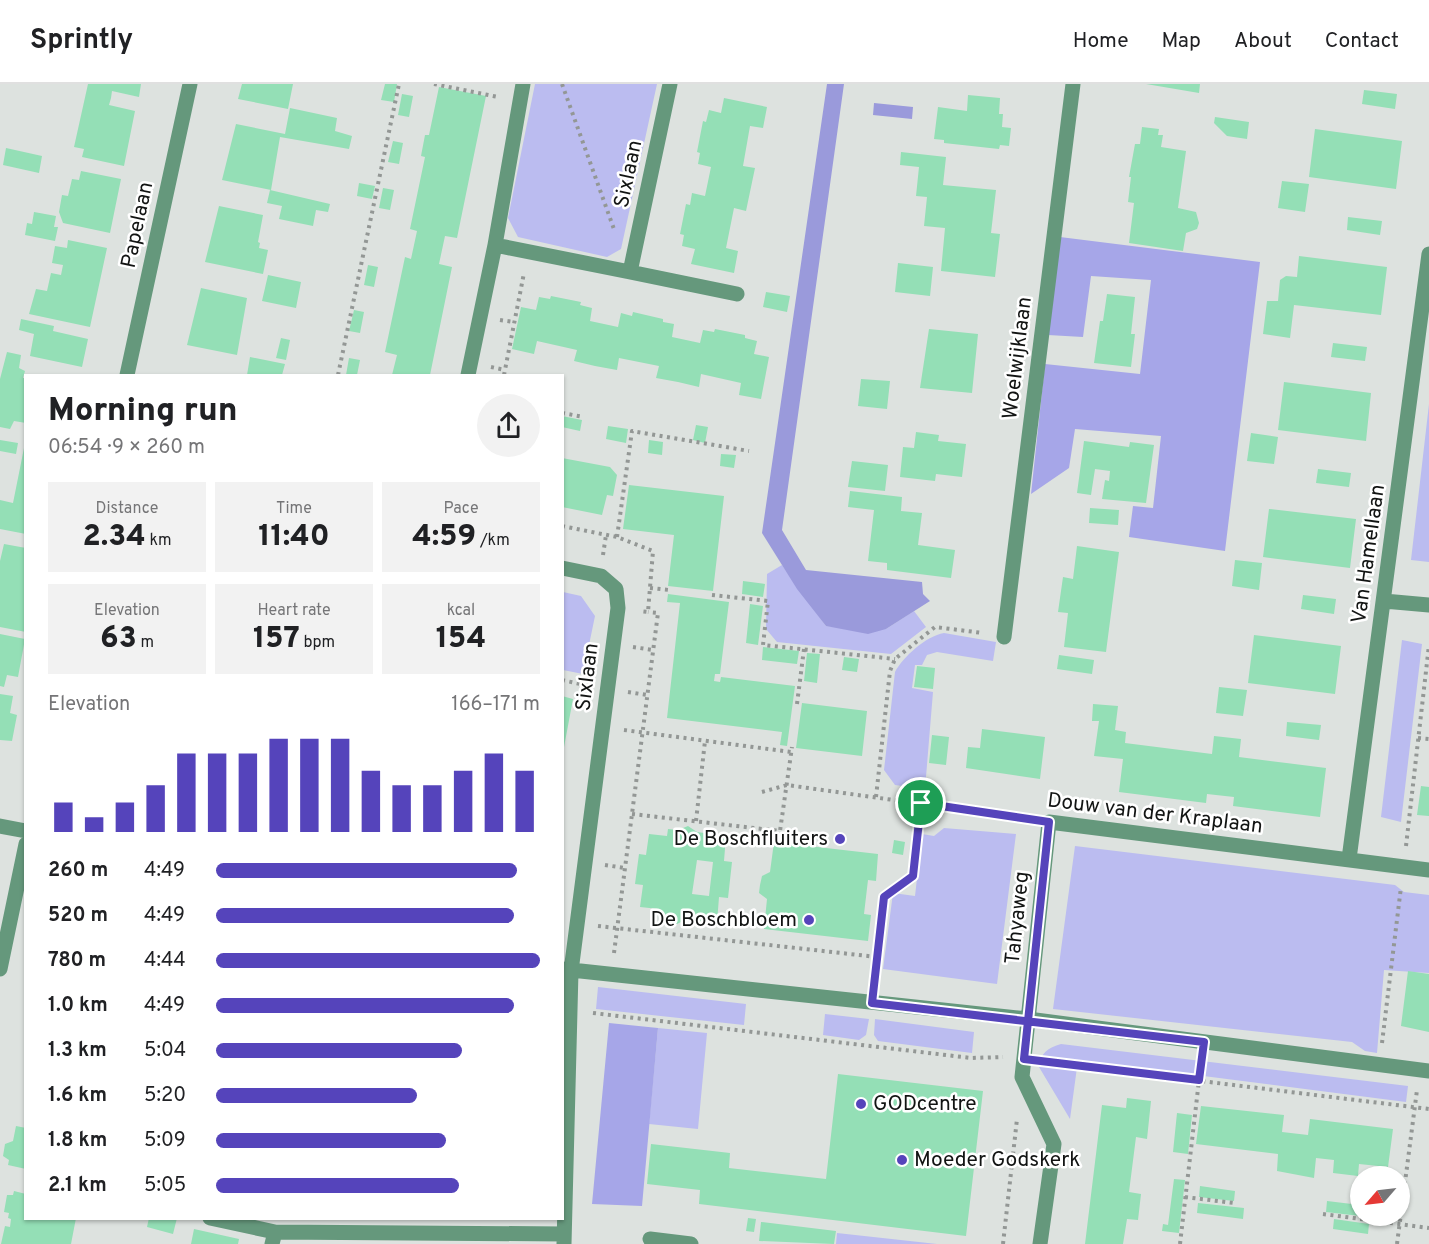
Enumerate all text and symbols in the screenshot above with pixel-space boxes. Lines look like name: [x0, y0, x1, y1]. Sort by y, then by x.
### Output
text: Sprintly: [30, 23, 133, 59]
text: Home: [1073, 28, 1129, 55]
text: Map: [1162, 28, 1201, 55]
text: About: [1234, 28, 1292, 55]
text: Contact: [1325, 28, 1399, 55]
street label: Sixlaan: [609, 138, 649, 210]
street label: Papelaan: [116, 179, 160, 271]
street label: Woelwijklaan: [997, 295, 1039, 421]
text: Morning run: [48, 391, 238, 433]
button: share: [477, 394, 540, 457]
text: 06:54 · 9 × 260 m: [48, 435, 205, 461]
street label: Van Hamellaan: [1346, 483, 1392, 625]
text: Distance: [96, 499, 158, 519]
text: Time: [276, 499, 312, 519]
text: Pace: [443, 499, 479, 519]
text: 2.34: [82, 519, 146, 556]
text: 11:40: [258, 519, 330, 556]
text: 4:59: [412, 519, 476, 556]
text: km: [146, 531, 172, 551]
text: /km: [476, 531, 510, 551]
text: Elevation: [94, 601, 160, 621]
text: Heart rate: [257, 601, 331, 621]
text: kcal: [447, 601, 475, 621]
text: 63: [100, 621, 137, 658]
text: 157: [253, 621, 300, 658]
text: 154: [436, 621, 486, 658]
text: m: [137, 633, 154, 653]
text: bpm: [300, 633, 335, 653]
street label: Sixlaan: [570, 641, 606, 713]
text: Elevation: [48, 692, 130, 718]
text: 166–171 m: [451, 692, 540, 718]
pin: [895, 777, 946, 828]
icon: arrive: [904, 786, 937, 819]
street label: Douw van der Kraplaan: [1046, 787, 1264, 841]
place label: De Boschfluiters: [674, 826, 828, 853]
marker: De Boschfluiters: [833, 832, 847, 846]
text: 260 m: [48, 858, 108, 884]
text: 4:49: [144, 858, 185, 884]
street label: Tahyaweg: [1000, 870, 1036, 966]
text: 520 m: [48, 903, 108, 929]
text: 4:49: [144, 903, 185, 929]
place label: De Boschbloem: [651, 907, 797, 934]
marker: De Boschbloem: [802, 913, 816, 927]
text: 780 m: [48, 948, 106, 974]
text: 4:44: [144, 948, 186, 974]
text: 1.0 km: [48, 993, 108, 1019]
text: 4:49: [144, 993, 185, 1019]
text: 1.3 km: [48, 1038, 107, 1064]
text: 5:04: [144, 1038, 186, 1064]
text: 1.6 km: [48, 1083, 107, 1109]
text: 5:20: [144, 1083, 186, 1109]
place label: GODcentre: [873, 1091, 977, 1118]
marker: GODcentre: [854, 1097, 868, 1111]
text: 1.8 km: [48, 1128, 107, 1154]
text: 5:09: [144, 1128, 186, 1154]
place label: Moeder Godskerk: [914, 1147, 1080, 1174]
marker: Moeder Godskerk: [895, 1153, 909, 1167]
north arrow: [1350, 1166, 1410, 1226]
map controls: [1350, 1166, 1410, 1226]
text: 2.1 km: [48, 1173, 107, 1199]
text: 5:05: [144, 1173, 186, 1199]

